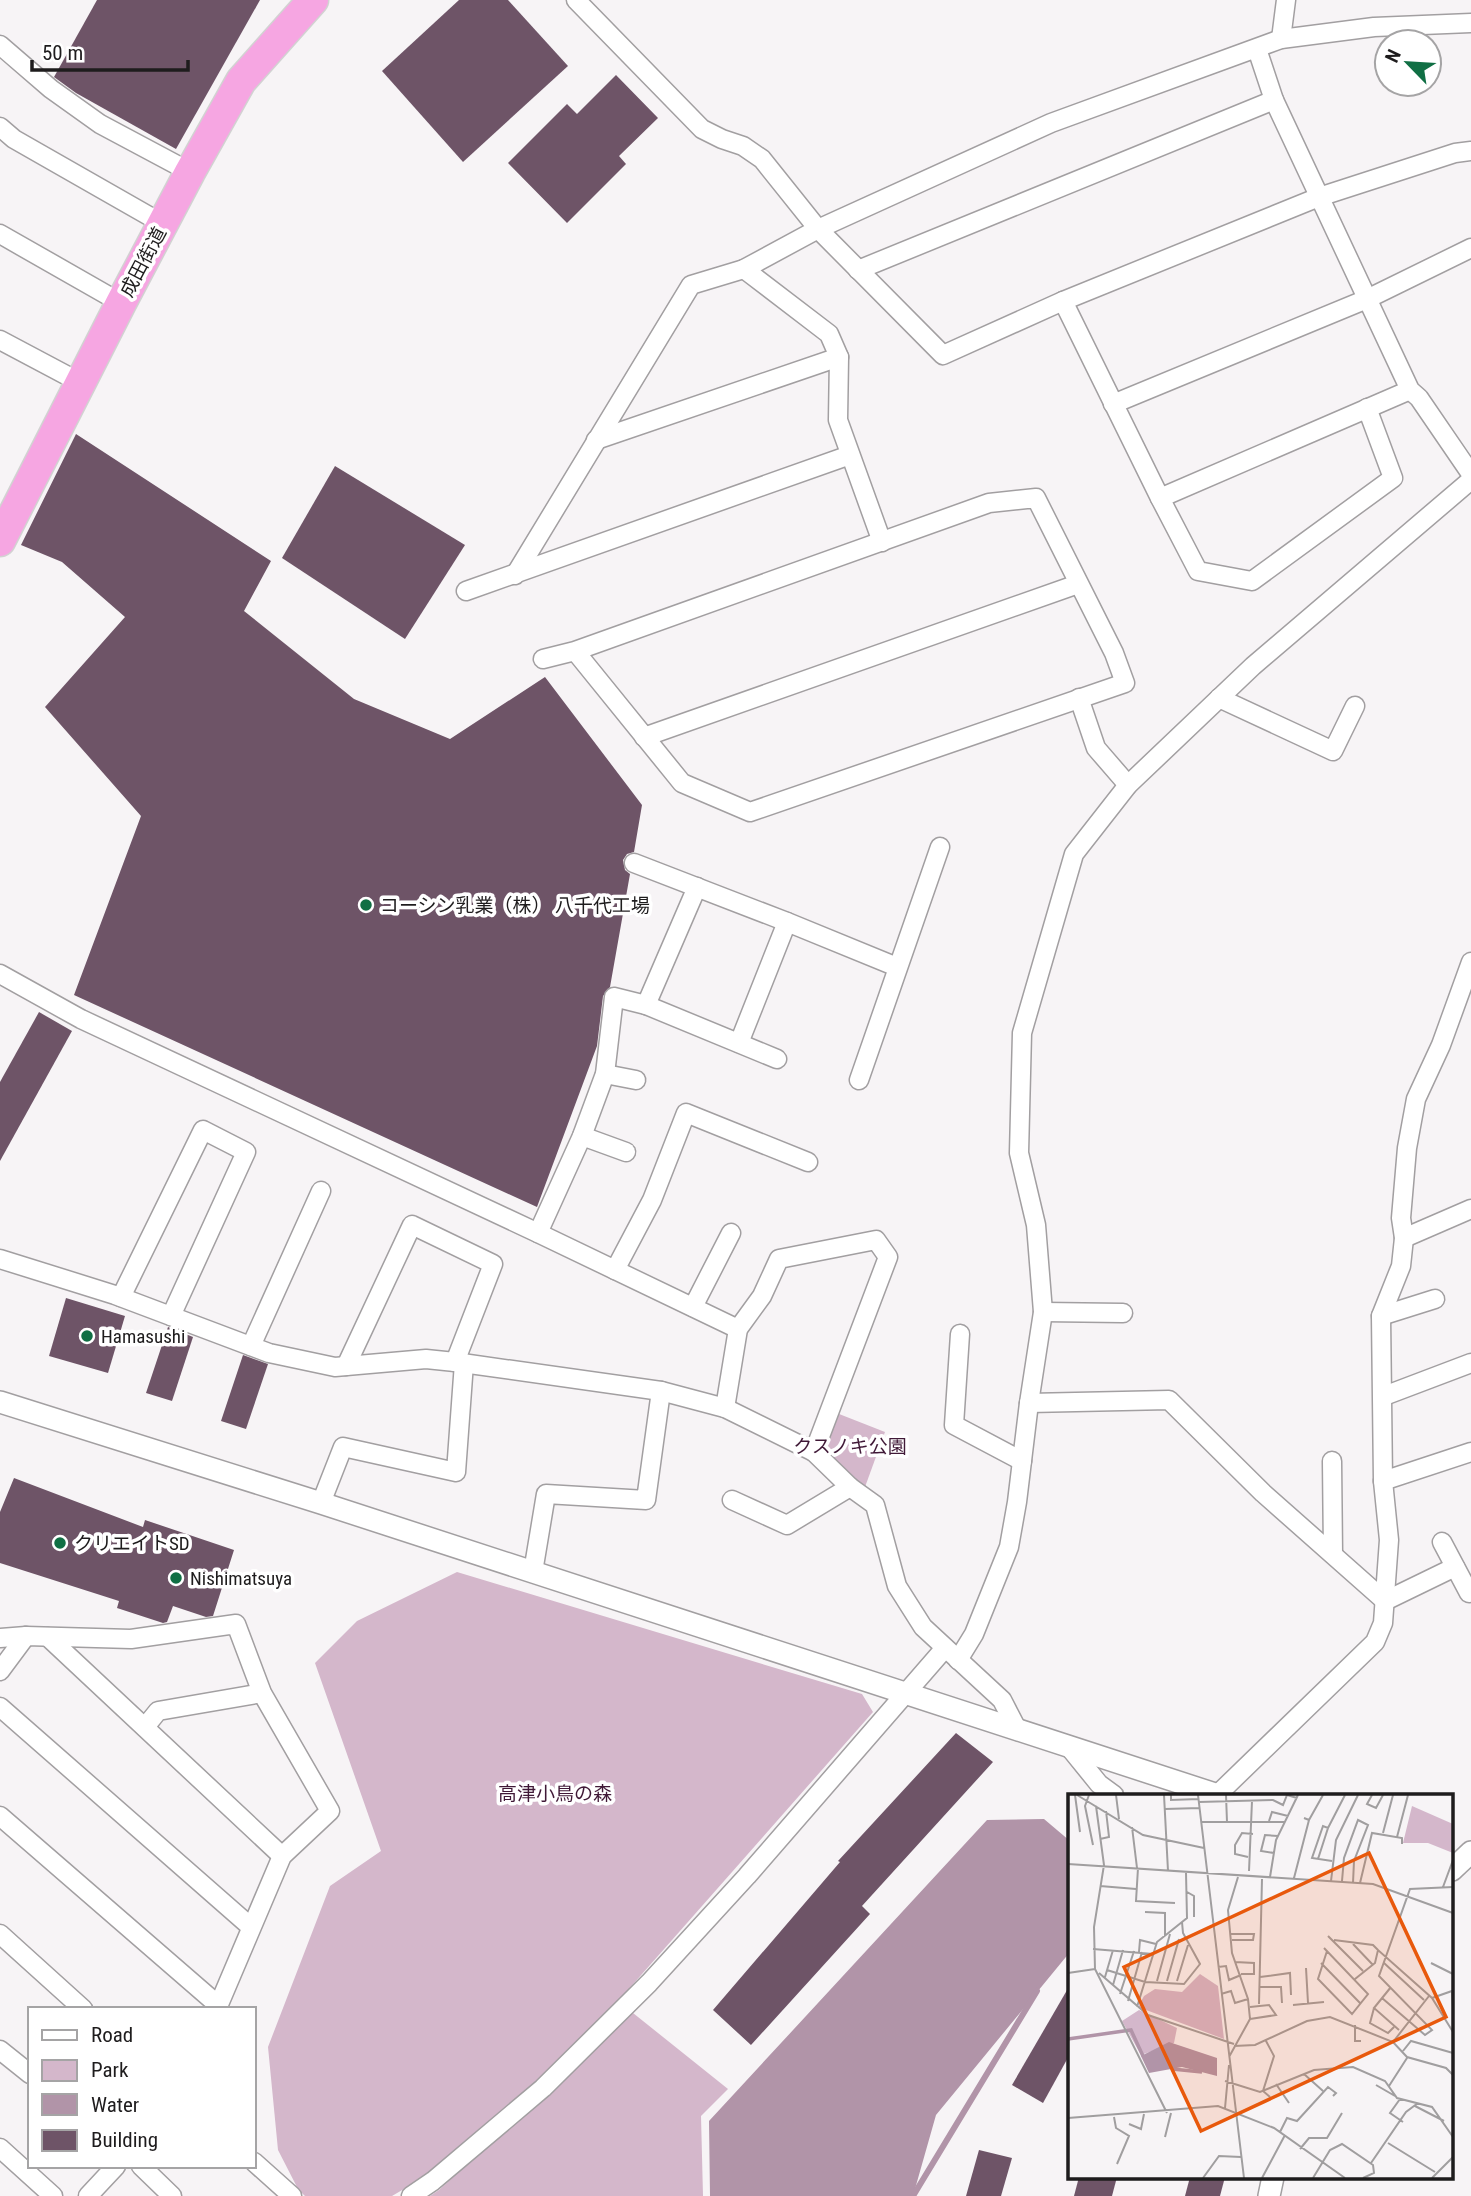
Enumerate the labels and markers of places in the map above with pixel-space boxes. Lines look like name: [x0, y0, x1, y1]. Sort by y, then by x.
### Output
place label: コーシン乳業（株） 八千代工場: [380, 894, 650, 917]
marker: コーシン乳業（株） 八千代工場: [358, 897, 374, 913]
place label: Hamasushi: [101, 1325, 185, 1348]
marker: Hamasushi: [79, 1328, 95, 1344]
place label: クリエイトSD: [74, 1532, 190, 1555]
marker: クリエイトSD: [52, 1535, 68, 1551]
place label: Nishimatsuya: [190, 1567, 292, 1590]
marker: Nishimatsuya: [168, 1570, 184, 1586]

